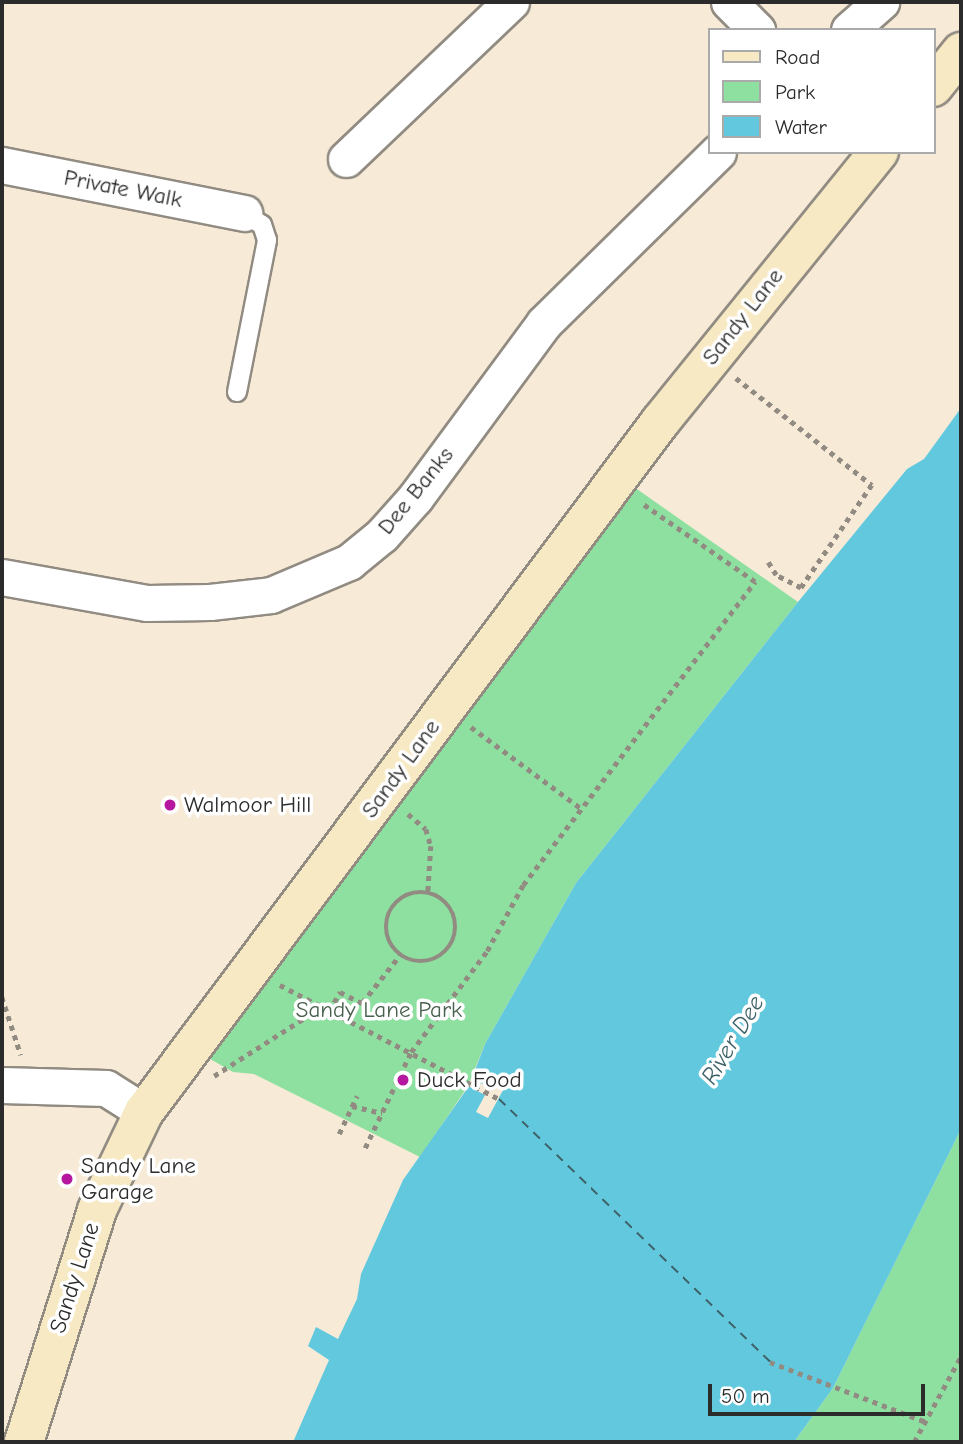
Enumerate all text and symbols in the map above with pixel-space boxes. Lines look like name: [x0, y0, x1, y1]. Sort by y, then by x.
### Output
legend: [708, 28, 935, 154]
text: Road: [775, 45, 820, 69]
text: Park: [775, 80, 815, 104]
text: Water: [775, 115, 827, 139]
street label: Private Walk: [62, 164, 184, 214]
street label: Sandy Lane: [697, 263, 789, 371]
street label: Dee Banks: [372, 442, 460, 540]
street label: Sandy Lane: [356, 715, 446, 823]
place label: Walmoor Hill: [184, 791, 311, 819]
marker: Walmoor Hill: [162, 797, 178, 813]
water label: River Dee: [695, 990, 771, 1090]
park label: Sandy Lane Park: [296, 996, 462, 1024]
place label: Duck Food: [417, 1066, 522, 1094]
marker: Duck Food: [395, 1072, 411, 1088]
place label: Sandy Lane Garage: [81, 1152, 196, 1206]
marker: Sandy Lane Garage: [59, 1171, 75, 1187]
street label: Sandy Lane: [44, 1219, 106, 1337]
scale bar: [711, 1370, 928, 1414]
text: 50 m: [721, 1384, 770, 1408]

